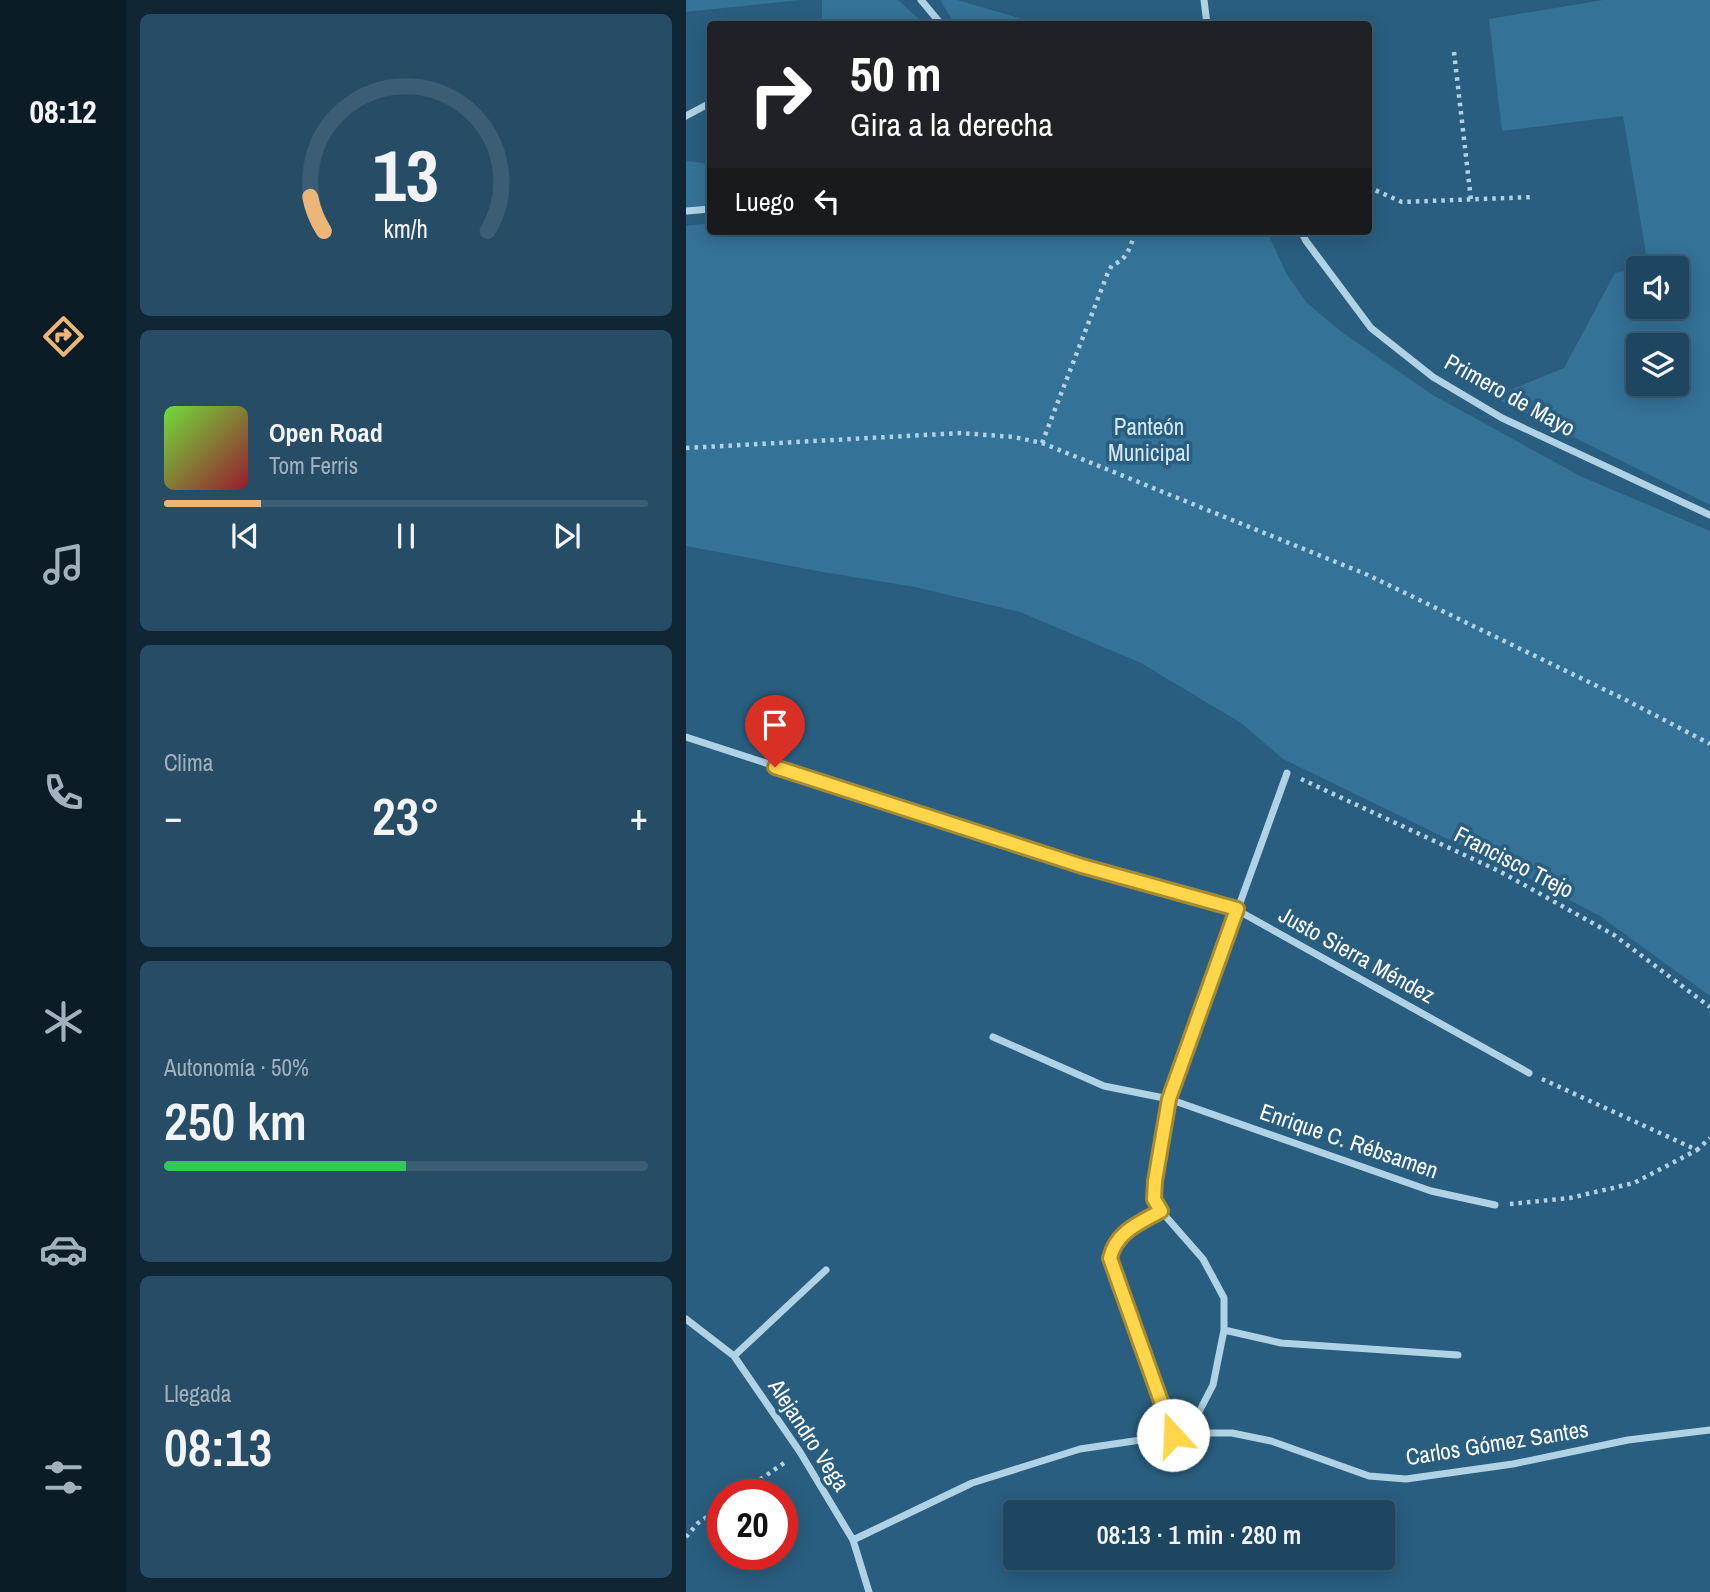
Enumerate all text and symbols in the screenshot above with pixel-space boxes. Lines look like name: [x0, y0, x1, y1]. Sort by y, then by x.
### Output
text: 50 m: [850, 40, 942, 106]
icon: right: [735, 49, 826, 140]
text: 08:12: [29, 90, 97, 133]
text: Gira a la derecha: [850, 103, 1053, 146]
text: 13: [373, 126, 439, 224]
icon: left: [808, 182, 846, 220]
text: Luego: [735, 184, 794, 219]
text: km/h: [384, 212, 428, 246]
map controls: [1626, 256, 1689, 396]
button: sound: [1626, 256, 1689, 319]
icon: directions: [39, 312, 88, 361]
button: layers: [1626, 333, 1689, 396]
street label: Primero de Mayo: [1439, 346, 1581, 443]
park label: Panteón Municipal: [1108, 411, 1190, 468]
text: Open Road: [269, 415, 383, 450]
text: Tom Ferris: [269, 450, 358, 481]
icon: previous: [226, 517, 264, 555]
icon: pause: [387, 517, 425, 555]
icon: next: [548, 517, 586, 555]
icon: music: [39, 540, 88, 589]
pin: [745, 695, 805, 767]
icon: arrive: [756, 706, 794, 744]
text: Clima: [164, 747, 213, 778]
icon: phone: [39, 768, 88, 817]
text: 23°: [372, 781, 440, 851]
text: −: [164, 791, 182, 842]
text: +: [630, 791, 648, 842]
street label: Francisco Trejo: [1449, 818, 1579, 905]
street label: Justo Sierra Méndez: [1274, 899, 1441, 1010]
icon: climate: [39, 997, 88, 1046]
text: Autonomía · 50%: [164, 1052, 309, 1083]
text: 250 km: [164, 1086, 307, 1156]
street label: Enrique C. Rébsamen: [1256, 1095, 1442, 1186]
icon: car: [39, 1225, 88, 1274]
street label: Alejandro Vega: [761, 1372, 858, 1497]
text: Llegada: [164, 1378, 231, 1409]
position arrow: [1136, 1398, 1210, 1472]
text: 08:13: [164, 1412, 272, 1482]
street label: Carlos Gómez Santes: [1403, 1413, 1590, 1472]
icon: filters: [39, 1453, 88, 1502]
speed limit sign: 20: [707, 1479, 798, 1570]
text: 08:13 · 1 min · 280 m: [1097, 1517, 1301, 1552]

